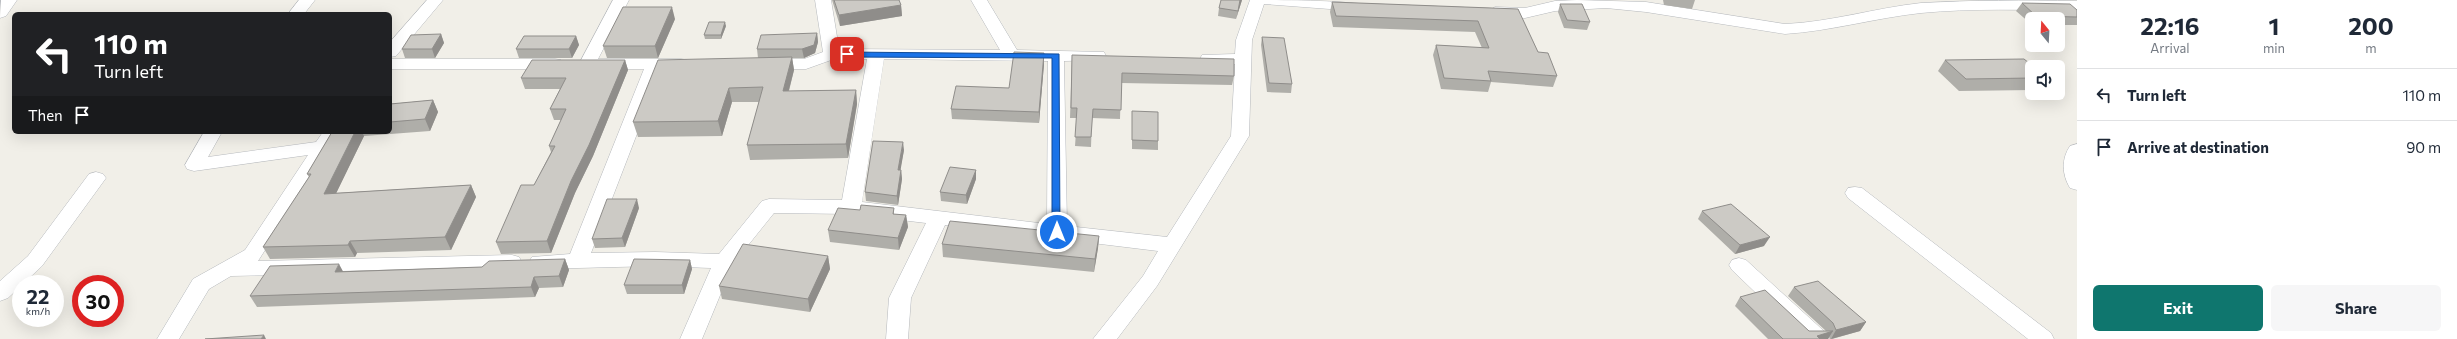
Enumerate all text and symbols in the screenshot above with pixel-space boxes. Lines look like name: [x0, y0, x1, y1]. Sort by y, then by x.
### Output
text: 22:16: [2140, 11, 2200, 40]
text: 1: [2269, 11, 2279, 40]
text: 200: [2348, 11, 2394, 40]
north arrow: [2025, 12, 2065, 52]
map controls: [2025, 12, 2065, 100]
text: 110 m: [94, 26, 168, 60]
icon: left: [28, 28, 80, 80]
pin: [830, 37, 864, 71]
text: Arrival: [2150, 40, 2190, 56]
text: min: [2263, 40, 2285, 56]
text: m: [2365, 40, 2377, 56]
icon: arrive: [836, 43, 858, 65]
text: Turn left: [94, 60, 163, 82]
button: sound: [2025, 60, 2065, 100]
icon: left: [2093, 84, 2115, 106]
text: Turn left: [2127, 86, 2186, 104]
text: 110 m: [2402, 86, 2441, 104]
icon: arrive: [71, 104, 93, 126]
text: Then: [28, 106, 63, 124]
icon: arrive: [2093, 136, 2115, 158]
text: Arrive at destination: [2127, 138, 2269, 156]
text: 90 m: [2406, 138, 2441, 156]
position arrow: [1036, 211, 1078, 253]
speed limit sign: 30: [72, 275, 124, 327]
text: 22: [27, 284, 49, 308]
button: Exit: [2093, 285, 2263, 331]
button: Share: [2271, 285, 2441, 331]
text: km/h: [26, 305, 50, 317]

